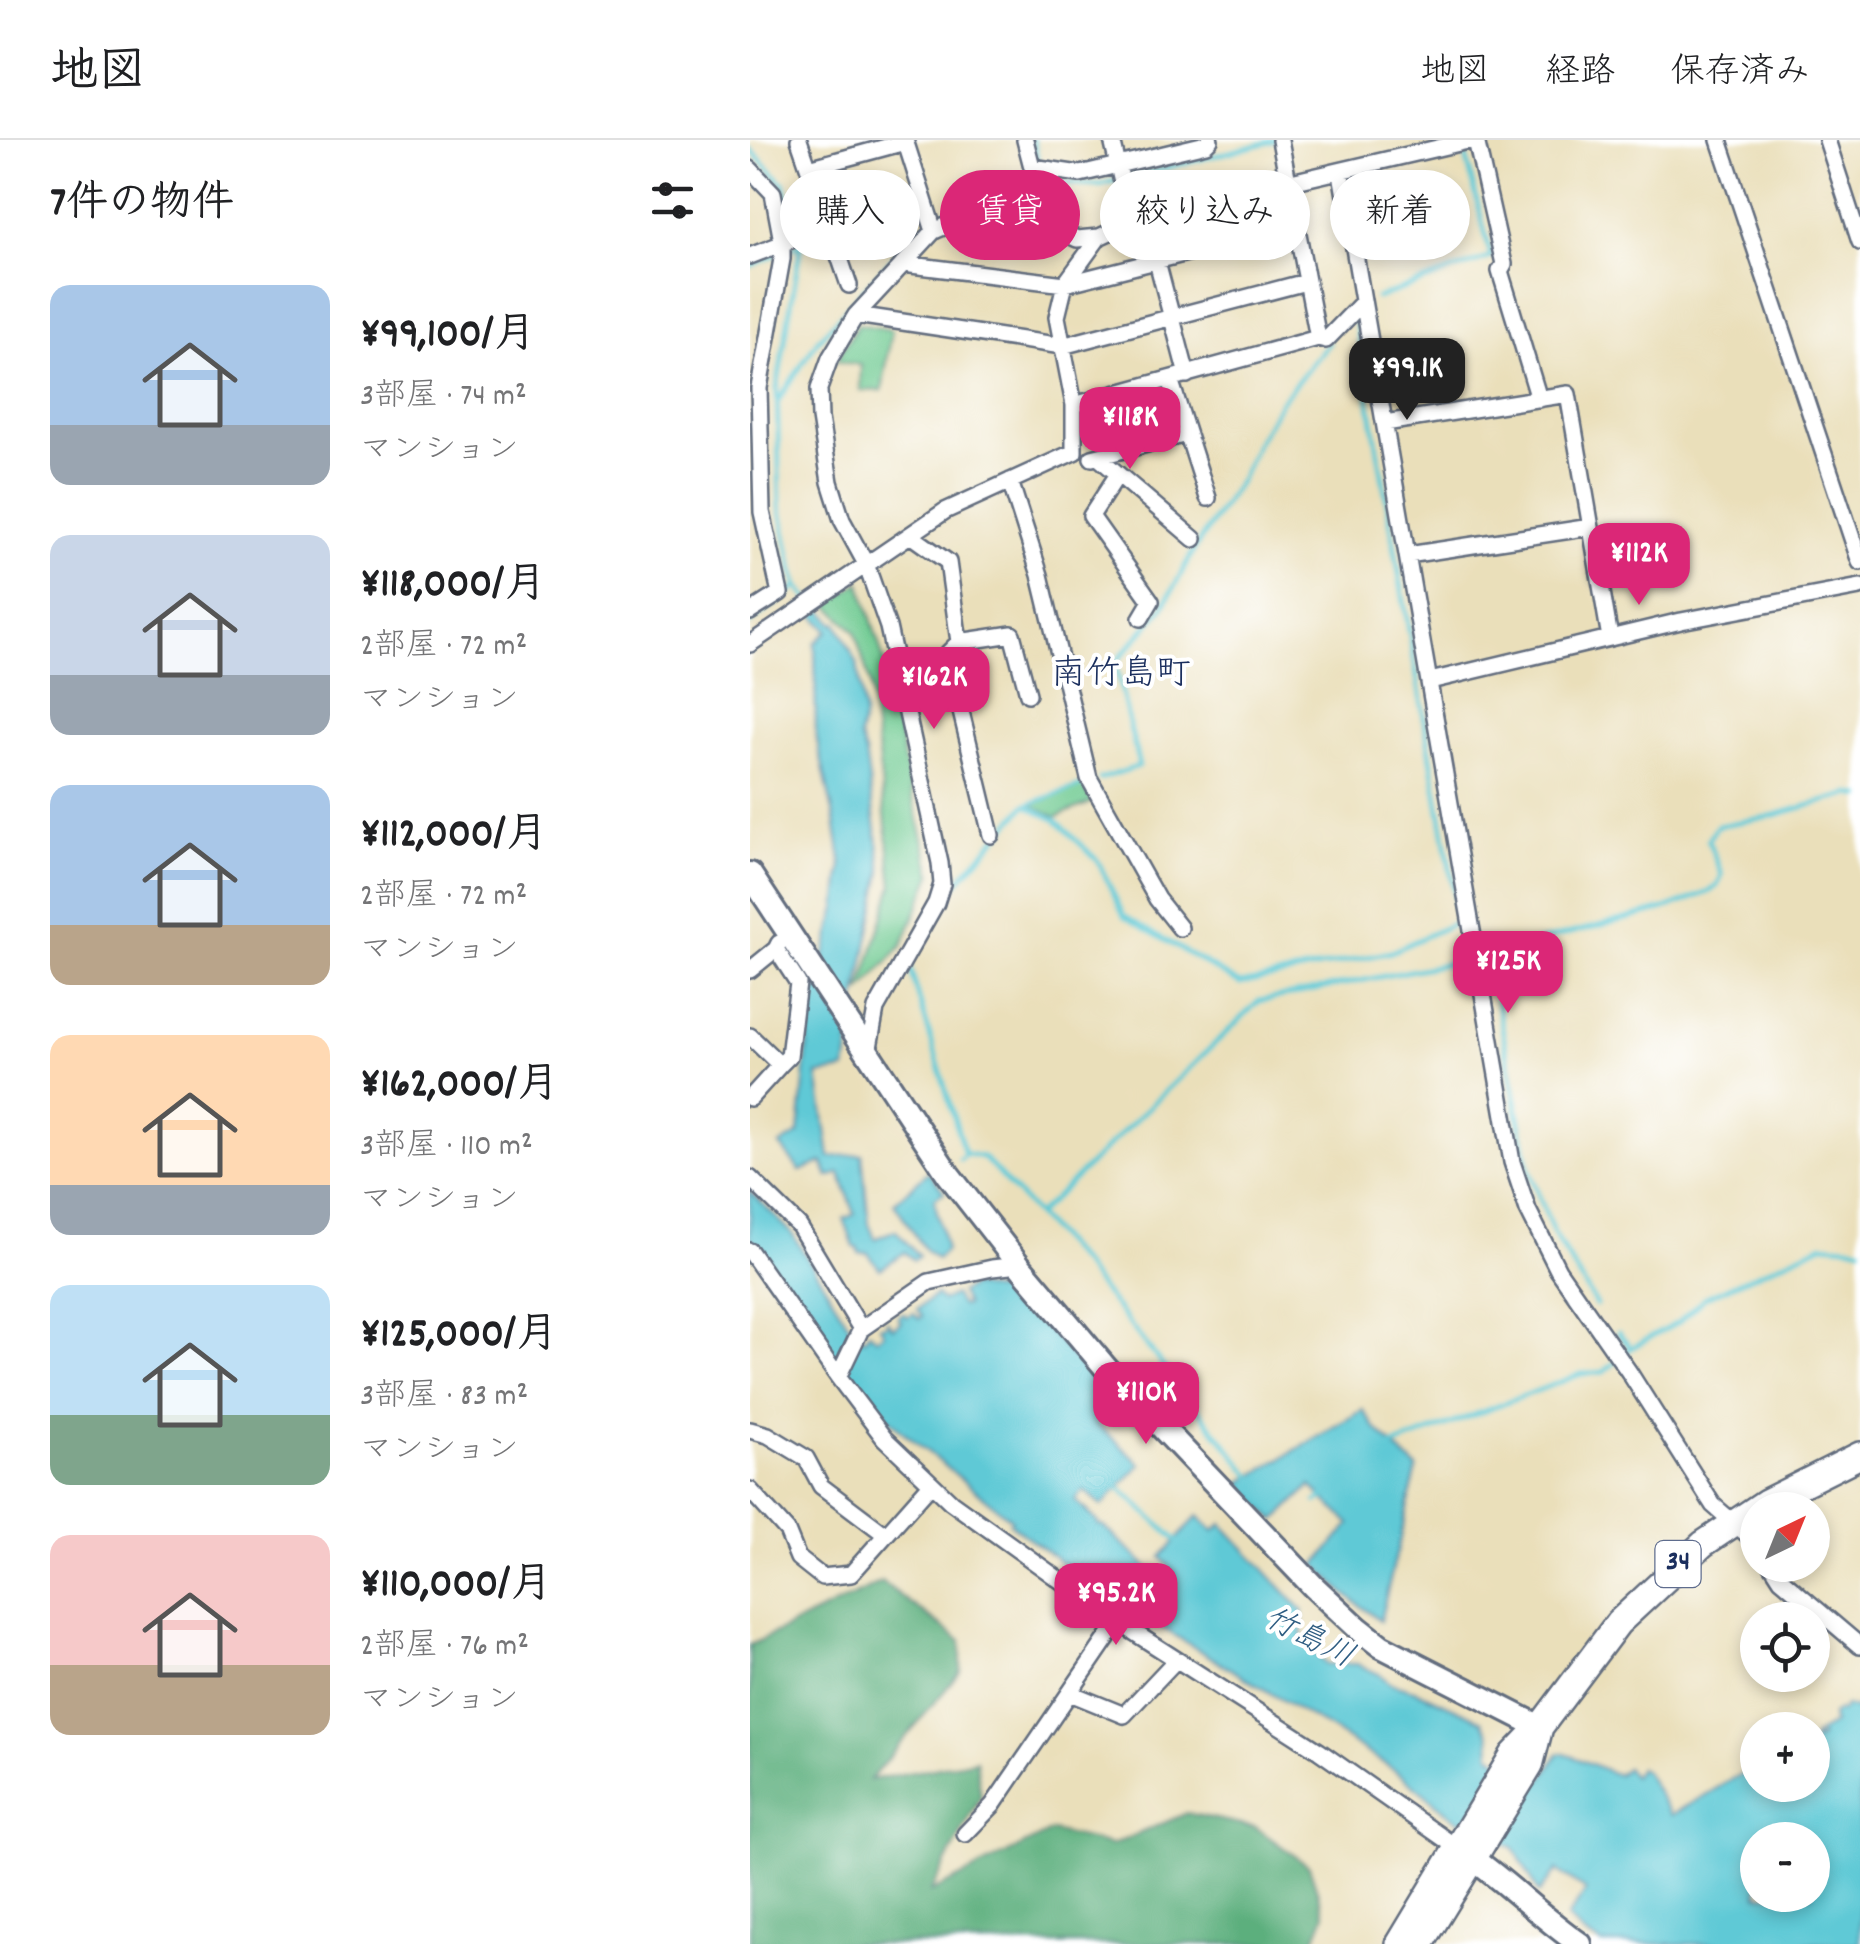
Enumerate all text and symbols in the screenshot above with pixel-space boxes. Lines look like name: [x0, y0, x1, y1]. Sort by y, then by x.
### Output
text: 地図: [50, 41, 146, 110]
text: 地図: [1420, 49, 1490, 99]
text: 経路: [1545, 49, 1615, 99]
text: 保存済み: [1670, 49, 1810, 99]
chip: 購入: [780, 170, 920, 260]
chip: 賃貸: [940, 170, 1080, 260]
chip: 絞り込み: [1100, 170, 1310, 260]
chip: 新着: [1330, 170, 1470, 260]
icon: filters: [645, 173, 700, 228]
text: 7件の物件: [50, 176, 234, 236]
text: ¥99,100/月: [360, 307, 536, 367]
icon: home: [130, 325, 250, 445]
pin: ¥99.1K: [1326, 338, 1488, 423]
text: ¥99.1K: [1371, 347, 1443, 393]
text: 3部屋 · 74 m²: [360, 375, 527, 421]
pin: ¥118K: [1060, 387, 1200, 472]
text: ¥118K: [1101, 396, 1159, 442]
text: マンション: [360, 429, 519, 475]
pin: ¥112K: [1569, 523, 1709, 608]
text: ¥112K: [1610, 532, 1668, 578]
text: ¥118,000/月: [360, 557, 546, 617]
icon: home: [130, 575, 250, 695]
text: 2部屋 · 72 m²: [360, 625, 527, 671]
pin: ¥162K: [864, 647, 1004, 732]
district label: 南竹島町: [1051, 651, 1191, 701]
text: ¥162K: [901, 656, 967, 702]
text: マンション: [360, 679, 519, 725]
text: ¥112,000/月: [360, 807, 548, 867]
icon: home: [130, 825, 250, 945]
text: 2部屋 · 72 m²: [360, 875, 527, 921]
text: マンション: [360, 929, 519, 975]
pin: ¥125K: [1438, 931, 1578, 1016]
text: ¥125K: [1475, 940, 1541, 986]
text: ¥162,000/月: [360, 1057, 559, 1117]
icon: home: [130, 1075, 250, 1195]
text: 3部屋 · 110 m²: [360, 1125, 533, 1171]
text: マンション: [360, 1179, 519, 1225]
text: ¥125,000/月: [360, 1307, 558, 1367]
icon: home: [130, 1325, 250, 1445]
pin: ¥110K: [1076, 1362, 1216, 1447]
text: ¥110K: [1115, 1371, 1177, 1417]
text: 3部屋 · 83 m²: [360, 1375, 528, 1421]
text: マンション: [360, 1429, 519, 1475]
north arrow: [1740, 1492, 1830, 1582]
map controls: [1740, 1492, 1830, 1912]
road number: 34: [1656, 1541, 1700, 1587]
text: ¥110,000/月: [360, 1557, 552, 1617]
pin: ¥95.2K: [1035, 1563, 1197, 1648]
text: ¥95.2K: [1076, 1572, 1156, 1618]
icon: home: [130, 1575, 250, 1695]
water label: 竹島川: [1255, 1598, 1361, 1682]
button: locate: [1740, 1602, 1830, 1692]
text: 2部屋 · 76 m²: [360, 1625, 529, 1671]
text: マンション: [360, 1679, 519, 1725]
button: +: [1740, 1712, 1830, 1802]
button: −: [1740, 1822, 1830, 1912]

